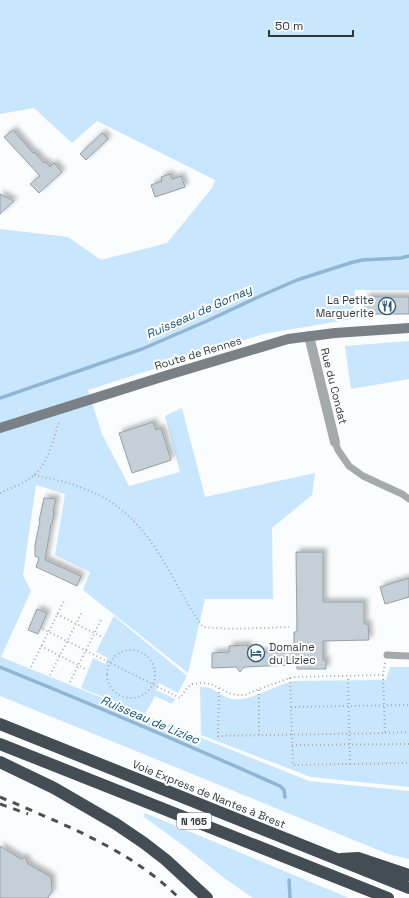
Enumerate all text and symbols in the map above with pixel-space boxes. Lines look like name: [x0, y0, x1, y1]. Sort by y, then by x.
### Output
scale bar: [269, 12, 353, 38]
text: 50 m: [275, 18, 303, 34]
water label: Ruisseau de Gornay: [144, 281, 255, 342]
place label: La Petite Marguerite: [316, 293, 374, 320]
restaurant icon: La Petite Marguerite: [377, 296, 397, 316]
street label: Route de Rennes: [153, 333, 243, 373]
street label: Rue du Condat: [318, 346, 350, 426]
place label: Domaine du Liziec: [269, 640, 316, 667]
hotel icon: Domaine du Liziec: [246, 643, 266, 663]
water label: Ruisseau de Liziec: [98, 692, 203, 748]
street label: Voie Express de Nantes à Brest: [130, 757, 288, 831]
road number: N 165: [177, 813, 211, 829]

